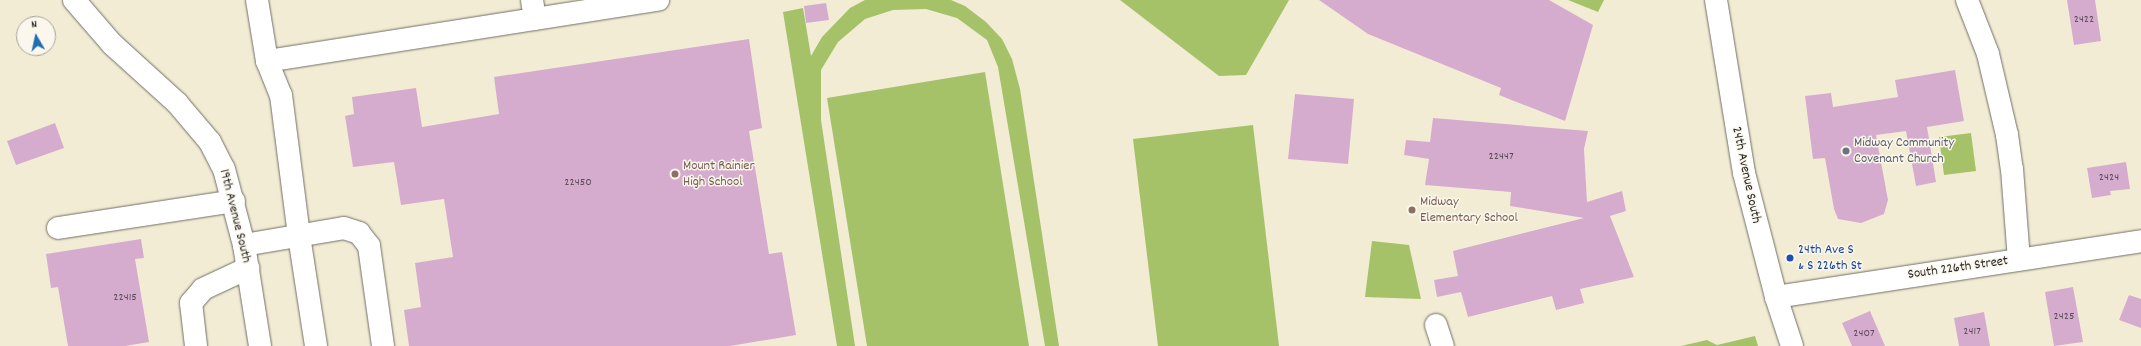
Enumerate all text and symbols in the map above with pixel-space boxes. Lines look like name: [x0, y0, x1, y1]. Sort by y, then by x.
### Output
house number: 2422: [2074, 13, 2094, 27]
north arrow: [16, 16, 56, 56]
text: N: [30, 17, 38, 33]
street label: 24th Avenue South: [1728, 125, 1764, 225]
place label: Midway Community Covenant Church: [1854, 135, 1954, 168]
marker: Midway Community Covenant Church: [1841, 146, 1851, 156]
house number: 22447: [1488, 150, 1514, 164]
place label: Mount Rainier High School: [683, 158, 755, 190]
street label: 19th Avenue South: [215, 167, 255, 265]
marker: Mount Rainier High School: [670, 169, 680, 179]
house number: 2424: [2099, 171, 2119, 185]
house number: 22450: [564, 176, 592, 190]
place label: Midway Elementary School: [1420, 194, 1518, 226]
marker: Midway Elementary School: [1407, 205, 1417, 215]
place label: 24th Ave S & S 226th St: [1798, 242, 1862, 274]
marker: 24th Ave S & S 226th St: [1785, 253, 1795, 263]
street label: South 226th Street: [1907, 253, 2009, 283]
house number: 22415: [113, 291, 137, 305]
house number: 2425: [2053, 310, 2075, 324]
house number: 2417: [1963, 325, 1981, 339]
house number: 2407: [1853, 327, 1875, 341]

